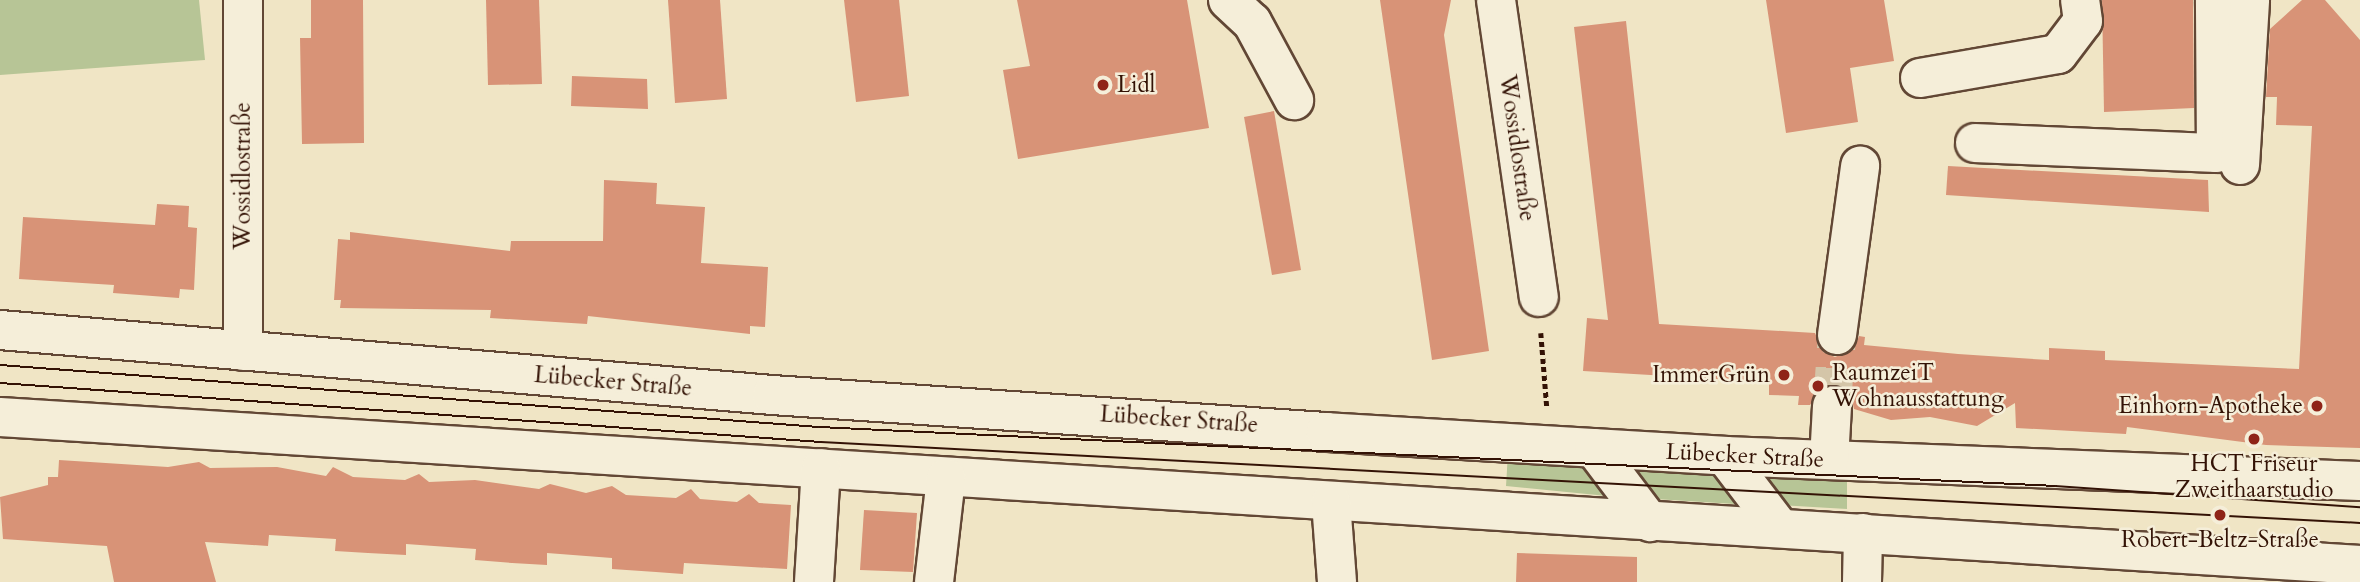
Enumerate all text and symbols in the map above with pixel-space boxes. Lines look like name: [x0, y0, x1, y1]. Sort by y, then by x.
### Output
place label: Lidl: [1117, 71, 1155, 99]
street label: Wossidlostraße: [1493, 73, 1541, 223]
marker: Lidl: [1095, 77, 1111, 93]
street label: Wossidlostraße: [229, 102, 257, 250]
place label: RaumzeiT Wohnausstattung: [1832, 359, 2004, 413]
street label: Lübecker Straße: [533, 361, 693, 403]
place label: ImmerGrün: [1652, 361, 1770, 389]
marker: ImmerGrün: [1776, 367, 1792, 383]
marker: RaumzeiT Wohnausstattung: [1810, 378, 1826, 394]
place label: Einhorn-Apotheke: [2118, 392, 2303, 420]
marker: Einhorn-Apotheke: [2309, 398, 2325, 414]
street label: Lübecker Straße: [1099, 401, 1259, 439]
marker: HCT Friseur Zweithaarstudio: [2246, 431, 2262, 447]
street label: Lübecker Straße: [1665, 438, 1825, 474]
place label: HCT Friseur Zweithaarstudio: [2175, 450, 2333, 504]
marker: Robert-Beltz-Straße: [2212, 507, 2228, 523]
place label: Robert-Beltz-Straße: [2121, 526, 2319, 554]

